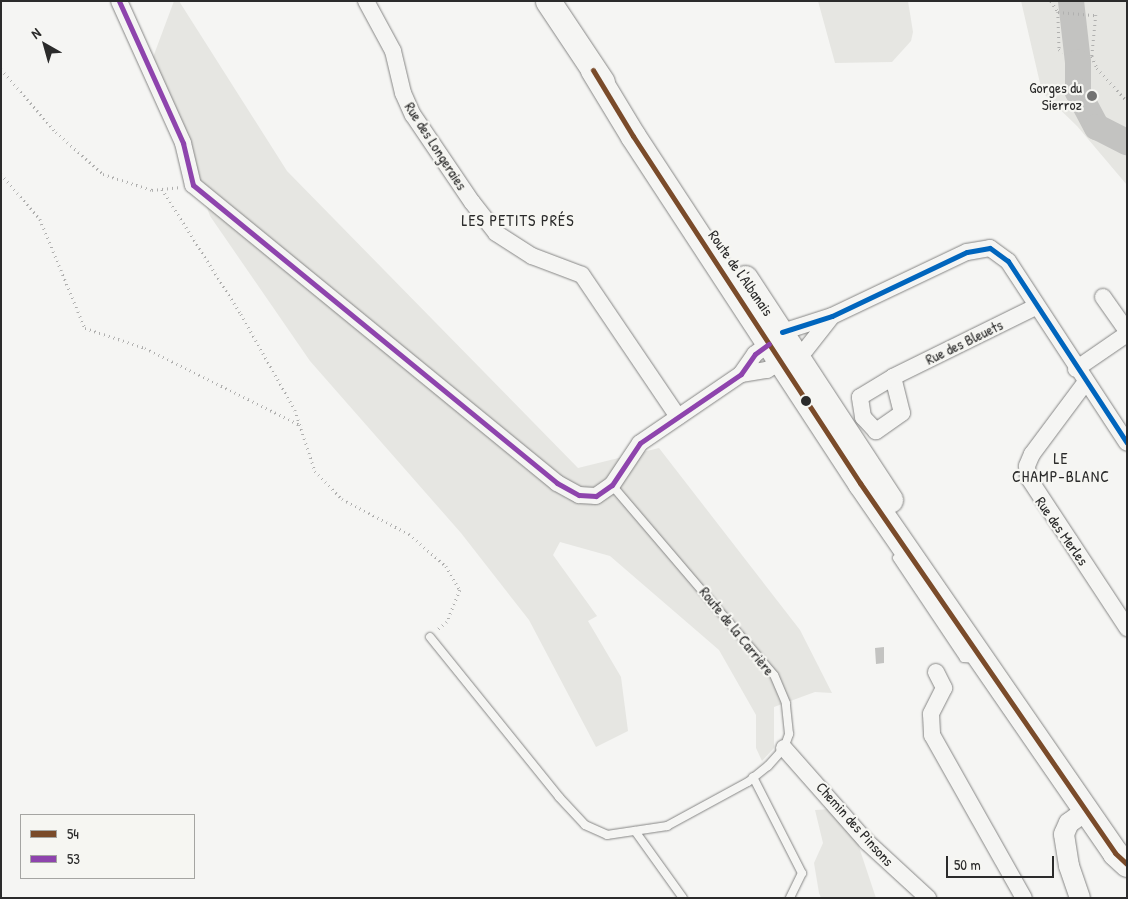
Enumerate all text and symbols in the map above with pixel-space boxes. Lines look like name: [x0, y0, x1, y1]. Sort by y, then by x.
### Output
north arrow: [20, 20, 70, 70]
text: N: [27, 23, 44, 43]
place label: Gorges du Sierroz: [1029, 78, 1082, 113]
marker: Gorges du Sierroz: [1086, 90, 1098, 102]
street label: Rue des Longeraies: [401, 99, 471, 193]
district label: LES PETITS PRÉS: [460, 210, 576, 230]
street label: Route de l'Albanais: [705, 227, 777, 319]
street label: Rue des Bleuets: [922, 316, 1006, 368]
unlabelled marker: [801, 396, 811, 406]
district label: LE CHAMP-BLANC: [1011, 448, 1111, 486]
street label: Rue des Merles: [1032, 493, 1092, 569]
street label: Route de la Carrière: [696, 583, 778, 679]
street label: Chemin des Pinsons: [812, 778, 898, 870]
legend: [20, 814, 195, 879]
text: 54: [67, 823, 79, 844]
scale bar: [948, 846, 1056, 878]
text: 53: [67, 848, 80, 869]
text: 50 m: [954, 854, 981, 875]

